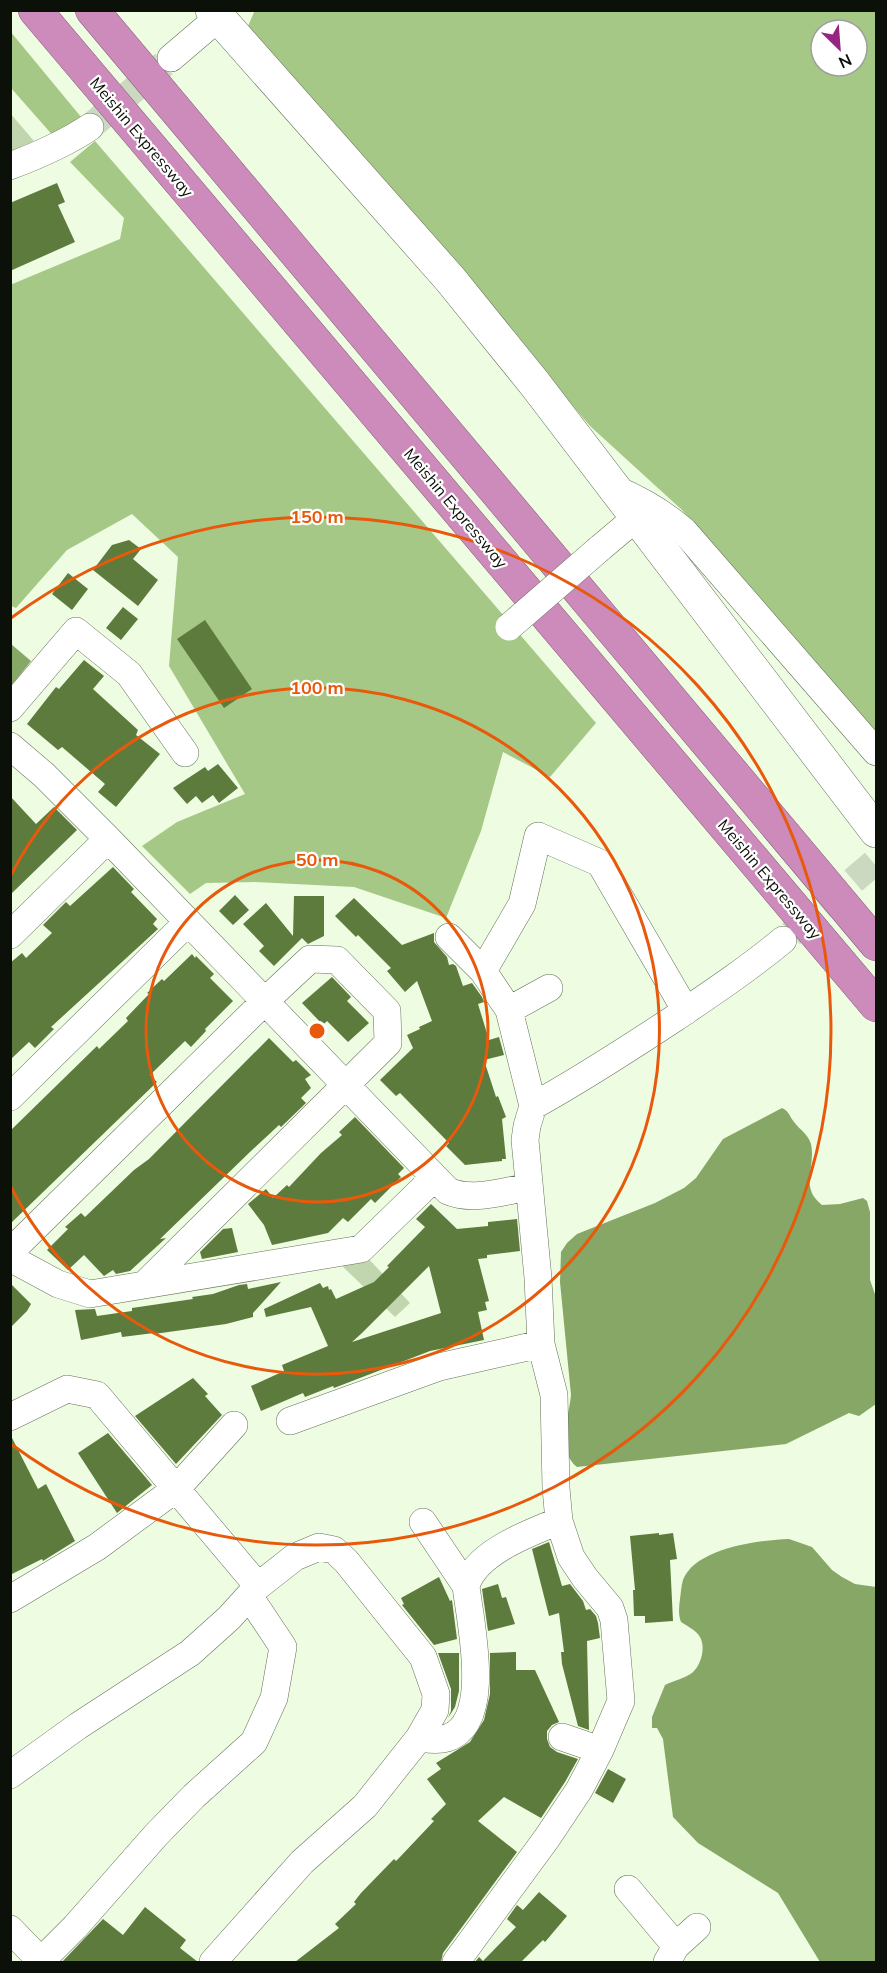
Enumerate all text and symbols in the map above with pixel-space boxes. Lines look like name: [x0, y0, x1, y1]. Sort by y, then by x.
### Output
north arrow: [809, 18, 869, 78]
text: N: [836, 50, 855, 73]
street label: Meishin Expressway: [86, 73, 198, 201]
street label: Meishin Expressway: [400, 444, 512, 572]
text: 150 m: [290, 505, 344, 528]
text: 100 m: [290, 676, 344, 699]
street label: Meishin Expressway: [714, 815, 826, 943]
text: 50 m: [296, 848, 338, 871]
centre of rings: [307, 1021, 327, 1041]

